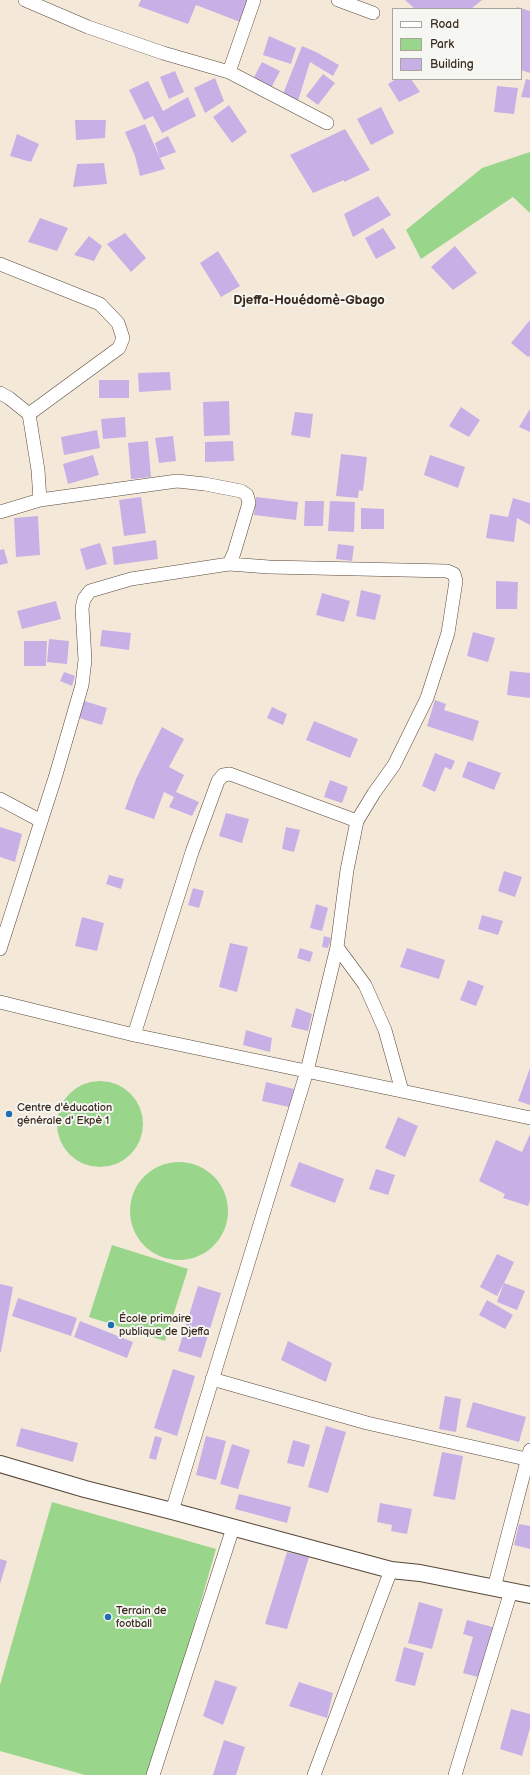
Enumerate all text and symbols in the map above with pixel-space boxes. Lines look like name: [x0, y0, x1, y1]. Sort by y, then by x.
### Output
legend: [392, 8, 522, 80]
text: Road: [430, 17, 459, 32]
text: Park: [430, 37, 454, 52]
text: Building: [430, 57, 474, 72]
district label: Djeffa-Houédomè-Gbago: [233, 293, 385, 309]
place label: Centre d'éducation générale d' Ekpè 1: [17, 1101, 112, 1127]
marker: Centre d'éducation générale d' Ekpè 1: [4, 1109, 14, 1119]
place label: École primaire publique de Djeffa: [119, 1312, 209, 1338]
marker: École primaire publique de Djeffa: [106, 1320, 116, 1330]
place label: Terrain de football: [116, 1604, 167, 1630]
marker: Terrain de football: [103, 1612, 113, 1622]

